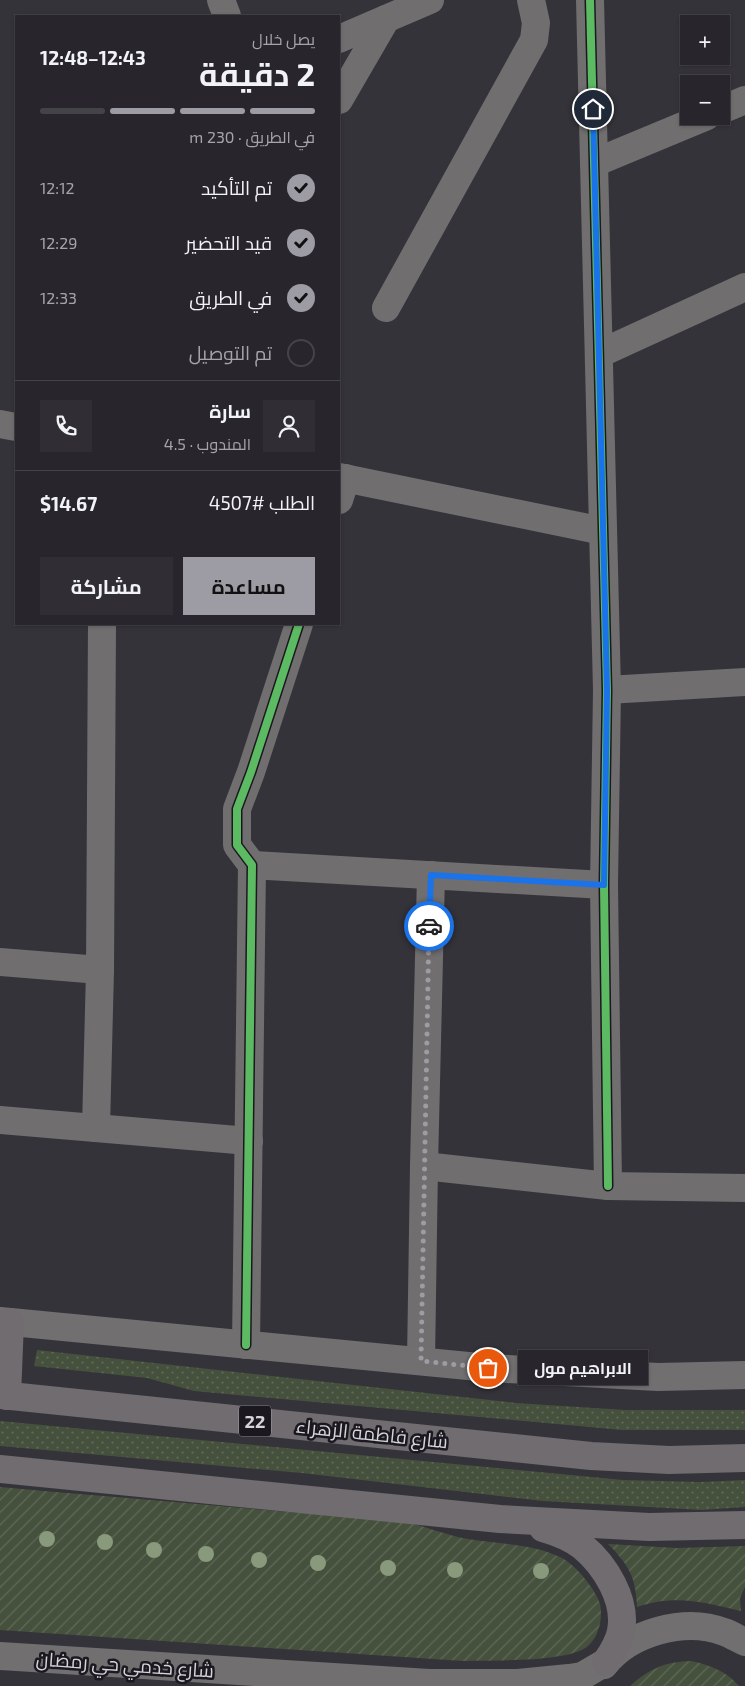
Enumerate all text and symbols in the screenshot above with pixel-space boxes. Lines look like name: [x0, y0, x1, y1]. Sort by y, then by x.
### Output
map controls: [680, 15, 730, 125]
button: +: [680, 15, 730, 65]
text: يصل خلال: [252, 29, 315, 48]
text: 12:43–12:48: [40, 46, 146, 69]
text: 2 دقيقة: [199, 54, 315, 92]
button: −: [680, 75, 730, 125]
pin: [572, 88, 614, 130]
icon: home: [579, 95, 607, 123]
text: في الطريق · 230 m: [189, 127, 315, 146]
icon: check: [287, 174, 315, 202]
text: تم التأكيد: [201, 176, 272, 199]
text: 12:12: [40, 178, 75, 197]
icon: check: [287, 229, 315, 257]
text: قيد التحضير: [186, 231, 272, 254]
text: 12:29: [40, 233, 77, 252]
icon: check: [287, 284, 315, 312]
text: في الطريق: [189, 286, 272, 309]
text: 12:33: [40, 288, 77, 307]
text: تم التوصيل: [189, 341, 272, 364]
text: سارة: [209, 399, 251, 422]
button: phone: [40, 400, 92, 452]
button: person: [263, 400, 315, 452]
text: المندوب · 4.5: [164, 434, 251, 453]
text: الطلب #4507: [209, 491, 315, 514]
text: $14.67: [40, 492, 97, 515]
button: مشاركة: [40, 557, 173, 615]
button: مساعدة: [183, 557, 315, 615]
courier: [404, 901, 454, 951]
icon: car: [415, 912, 443, 940]
pin: [467, 1347, 509, 1389]
callout: الابراهيم مول: [518, 1350, 648, 1386]
icon: bag: [474, 1354, 502, 1382]
text: الابراهيم مول: [534, 1358, 632, 1377]
road number: 22: [239, 1405, 271, 1436]
street label: شارع فاطمة الزهراء: [295, 1414, 449, 1455]
street label: شارع خدمي حي رمضان: [35, 1646, 215, 1686]

